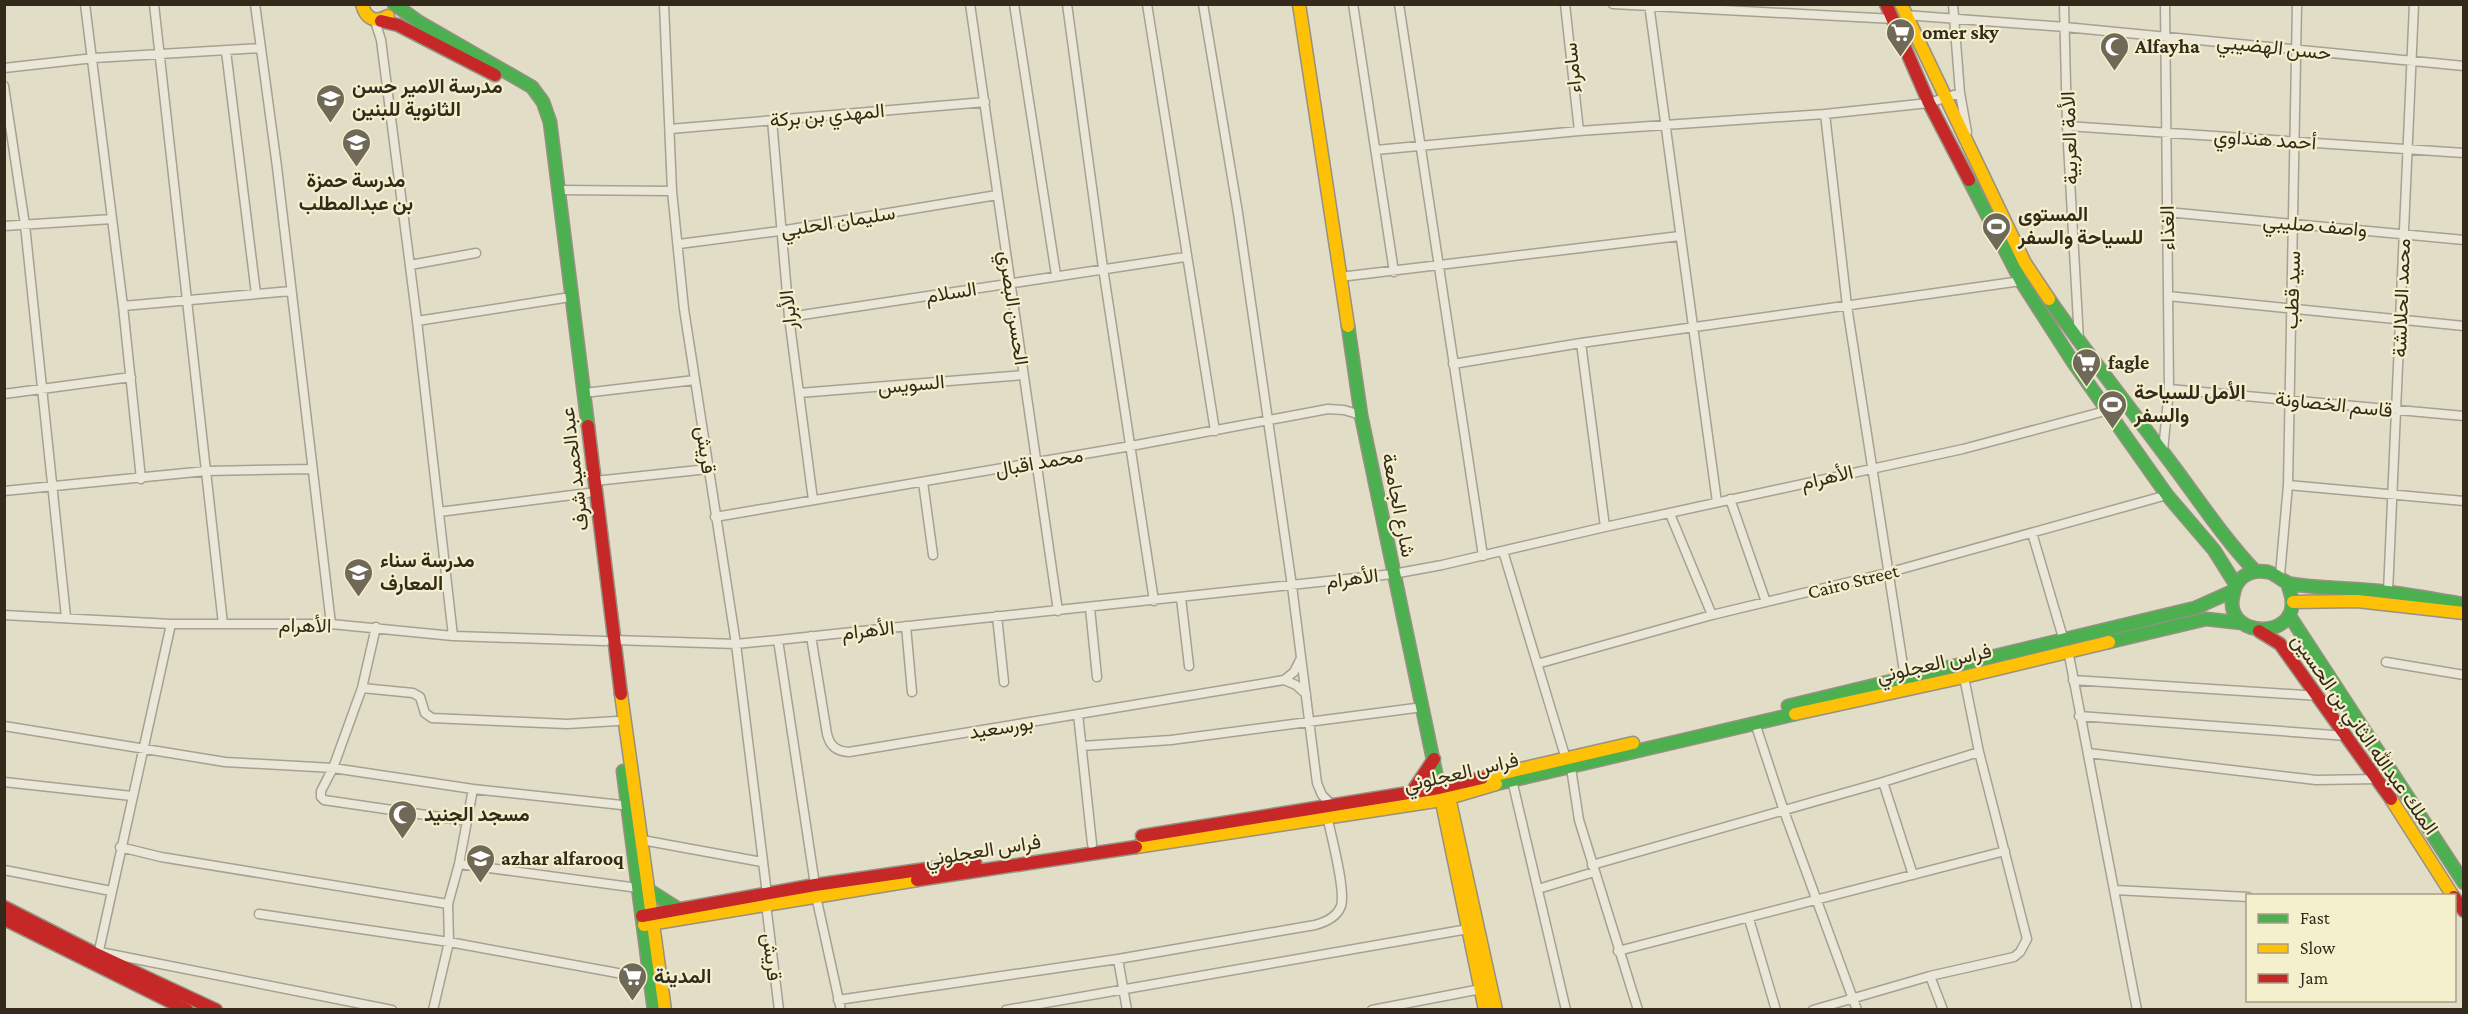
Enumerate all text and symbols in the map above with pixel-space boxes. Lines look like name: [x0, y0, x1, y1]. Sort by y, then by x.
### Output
supermarket icon: omer sky: [1885, 16, 1917, 58]
place label: omer sky: [1922, 21, 1999, 43]
mosque icon: Alfayha: [2098, 30, 2130, 72]
street label: حسن الهضيبي: [2215, 30, 2332, 70]
place label: Alfayha: [2134, 35, 2200, 57]
street label: سامراء: [1558, 41, 1588, 94]
place label: مدرسة الامير حسن الثانوية للبنين: [352, 75, 503, 122]
school or university icon: مدرسة الامير حسن الثانوية للبنين: [315, 82, 347, 124]
street label: الأمة العربية: [2056, 91, 2084, 185]
street label: المهدي بن بركة: [769, 99, 886, 137]
street label: أحمد هنداوي: [2213, 124, 2317, 160]
school or university icon: مدرسة حمزة بن عبدالمطلب: [340, 126, 372, 168]
place label: مدرسة حمزة بن عبدالمطلب: [299, 169, 413, 215]
street label: سليمان الحلبي: [779, 201, 898, 247]
place label: المستوى للسياحة والسفر: [2017, 203, 2143, 250]
street label: الغذاء: [2156, 205, 2178, 251]
street label: واصف صليبي: [2261, 209, 2368, 246]
sports icon: المستوى للسياحة والسفر: [1981, 210, 2013, 252]
street label: محمد الحلالشة: [2388, 238, 2414, 358]
street label: الحسن البصري: [989, 249, 1033, 368]
street label: سيد قطب: [2280, 250, 2305, 330]
street label: السلام: [924, 277, 978, 309]
street label: الأبرار: [775, 289, 803, 332]
supermarket icon: fagle: [2071, 346, 2103, 388]
place label: fagle: [2108, 351, 2149, 373]
street label: السويس: [877, 370, 946, 400]
place label: الأمل للسياحة والسفر: [2133, 381, 2246, 428]
street label: قاسم الخصاونة: [2274, 387, 2394, 423]
sports icon: الأمل للسياحة والسفر: [2097, 388, 2129, 430]
street label: عبدالحميد شرف: [555, 406, 594, 532]
street label: قريش: [690, 425, 720, 475]
street label: محمد اقبال: [993, 443, 1085, 482]
street label: شارع الجامعة: [1375, 451, 1420, 560]
street label: الأهرام: [1799, 460, 1856, 496]
place label: مدرسة سناء المعارف: [380, 549, 475, 596]
school or university icon: مدرسة سناء المعارف: [343, 556, 375, 598]
street label: Cairo Street: [1805, 559, 1901, 603]
street label: الأهرام: [1324, 564, 1380, 594]
street label: الأهرام: [278, 614, 332, 638]
street label: الأهرام: [841, 616, 896, 646]
street label: الملك عبدالله الثاني بن الحسين: [2282, 629, 2444, 842]
street label: فراس العجلوني: [1875, 639, 1995, 693]
street label: بورسعيد: [967, 711, 1035, 745]
street label: فراس العجلوني: [1402, 748, 1522, 802]
mosque icon: مسجد الجنيد: [387, 798, 419, 840]
place label: مسجد الجنيد: [424, 803, 530, 826]
street label: فراس العجلوني: [924, 830, 1043, 876]
school or university icon: azhar alfarooq: [464, 842, 496, 884]
place label: azhar alfarooq: [501, 847, 624, 869]
legend: [2246, 894, 2456, 1002]
text: Fast: [2300, 908, 2331, 928]
street label: قريش: [756, 932, 786, 982]
text: Slow: [2300, 938, 2336, 958]
supermarket icon: المدينة: [617, 960, 649, 1002]
place label: المدينة: [654, 965, 711, 988]
text: Jam: [2298, 968, 2329, 988]

